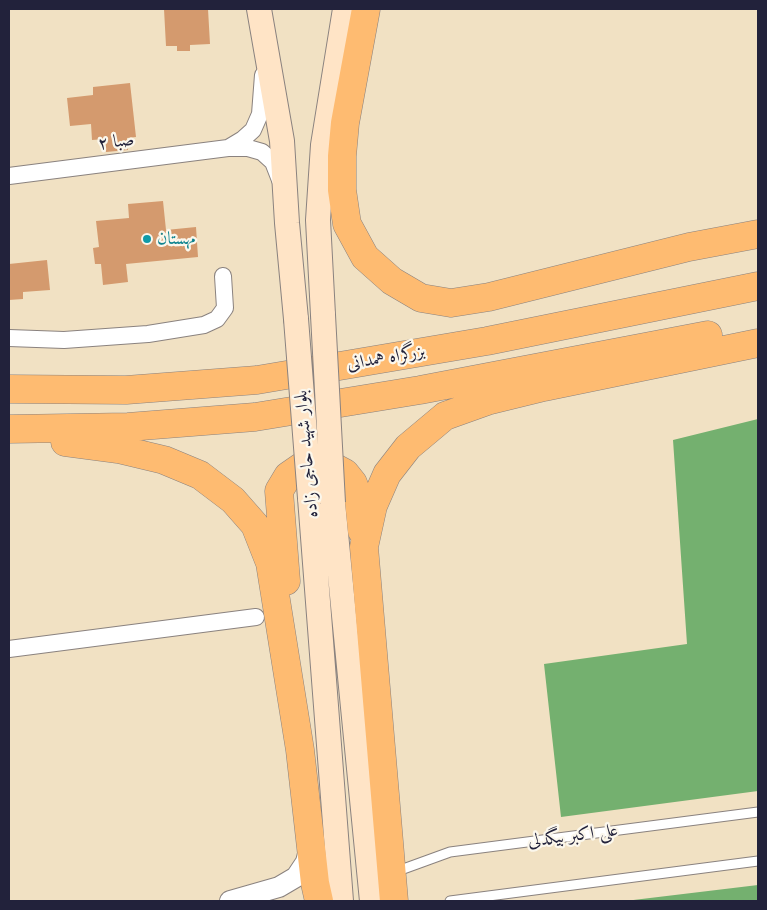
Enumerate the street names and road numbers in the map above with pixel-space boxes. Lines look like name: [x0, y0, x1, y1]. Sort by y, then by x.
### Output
street label: صبا ۲: [96, 129, 136, 155]
street label: بزرگراه همدانی: [345, 341, 427, 375]
street label: بلوار شهید حاجی زاده: [291, 389, 323, 519]
street label: علی اکبر بیگدلی: [527, 820, 619, 852]

